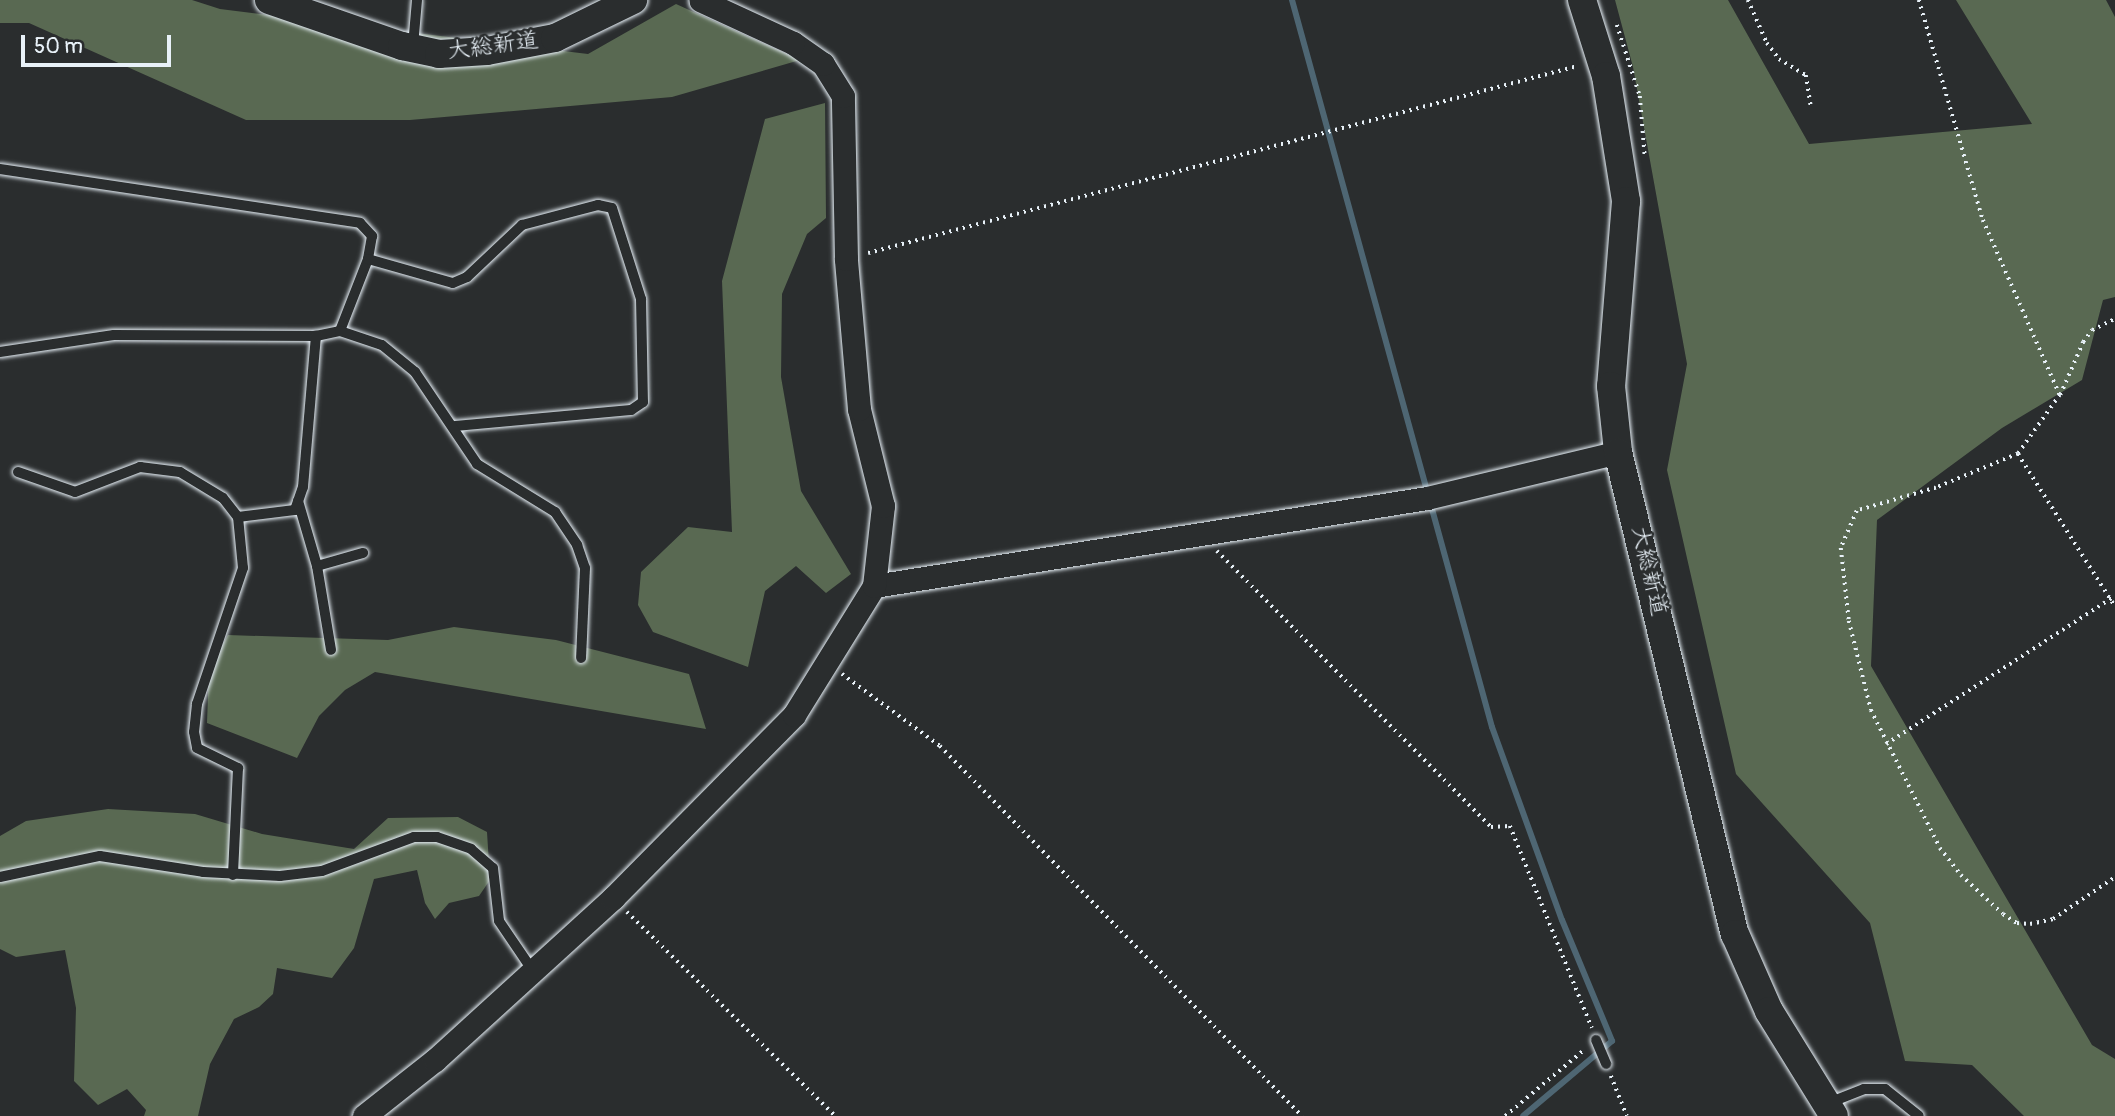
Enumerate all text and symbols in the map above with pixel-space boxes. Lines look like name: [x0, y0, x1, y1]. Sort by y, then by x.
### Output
scale bar: [24, 21, 175, 65]
street label: 大総新道: [446, 27, 540, 65]
text: 50 m: [34, 33, 83, 60]
street label: 大総新道: [1625, 523, 1673, 619]

